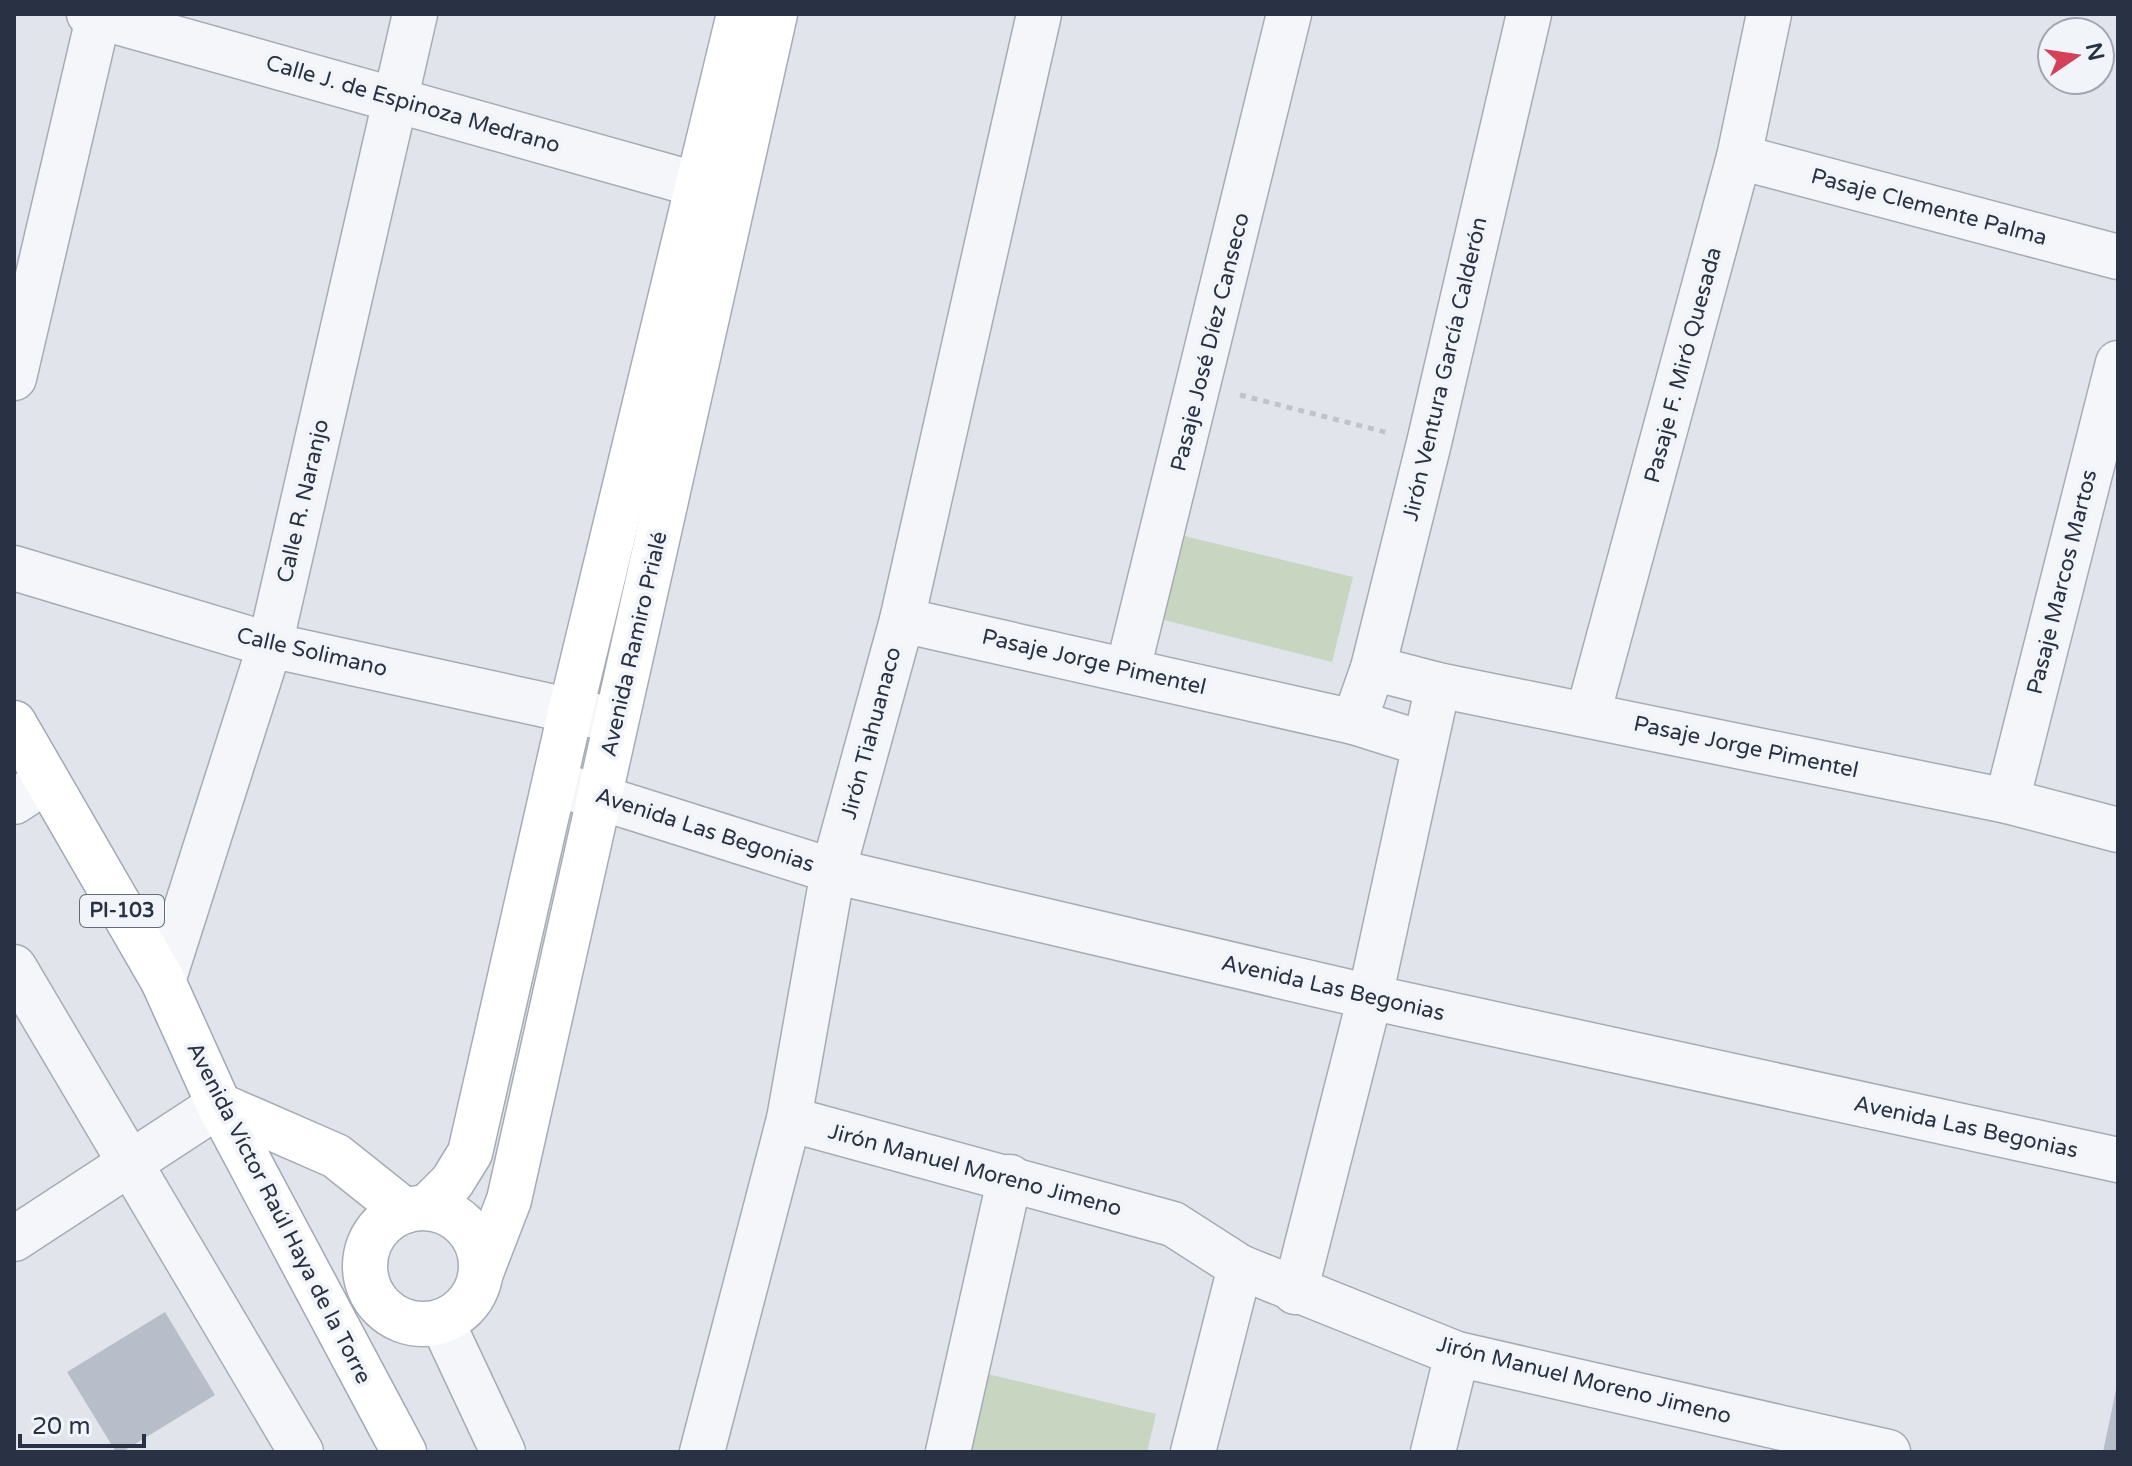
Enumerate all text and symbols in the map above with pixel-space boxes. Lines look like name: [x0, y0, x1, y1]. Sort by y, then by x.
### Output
north arrow: [2036, 16, 2116, 96]
text: N: [2080, 40, 2109, 63]
street label: Calle J. de Espinoza Medrano: [263, 49, 563, 159]
street label: Pasaje Clemente Palma: [1808, 163, 2050, 251]
street label: Pasaje José Díez Canseco: [1165, 210, 1255, 474]
street label: Jirón Ventura García Calderón: [1397, 215, 1493, 523]
street label: Pasaje F. Miró Quesada: [1639, 244, 1727, 486]
street label: Calle R. Naranjo: [272, 417, 334, 585]
street label: Pasaje Marcos Martos: [2022, 467, 2102, 697]
street label: Avenida Ramiro Prialé: [595, 529, 673, 759]
street label: Calle Solimano: [234, 622, 390, 682]
street label: Pasaje Jorge Pimentel: [979, 624, 1209, 700]
street label: Jirón Tiahuanaco: [836, 644, 906, 822]
street label: Pasaje Jorge Pimentel: [1631, 710, 1861, 784]
street label: Avenida Las Begonias: [592, 782, 818, 878]
road number: PI-103: [80, 895, 164, 927]
street label: Avenida Las Begonias: [1219, 950, 1447, 1026]
street label: Avenida Víctor Raúl Haya de la Torre: [181, 1038, 377, 1388]
street label: Avenida Las Begonias: [1852, 1091, 2080, 1163]
street label: Jirón Manuel Moreno Jimeno: [825, 1118, 1125, 1222]
street label: Jirón Manuel Moreno Jimeno: [1434, 1331, 1734, 1429]
scale bar: [20, 1398, 144, 1448]
text: 20 m: [32, 1412, 90, 1441]

